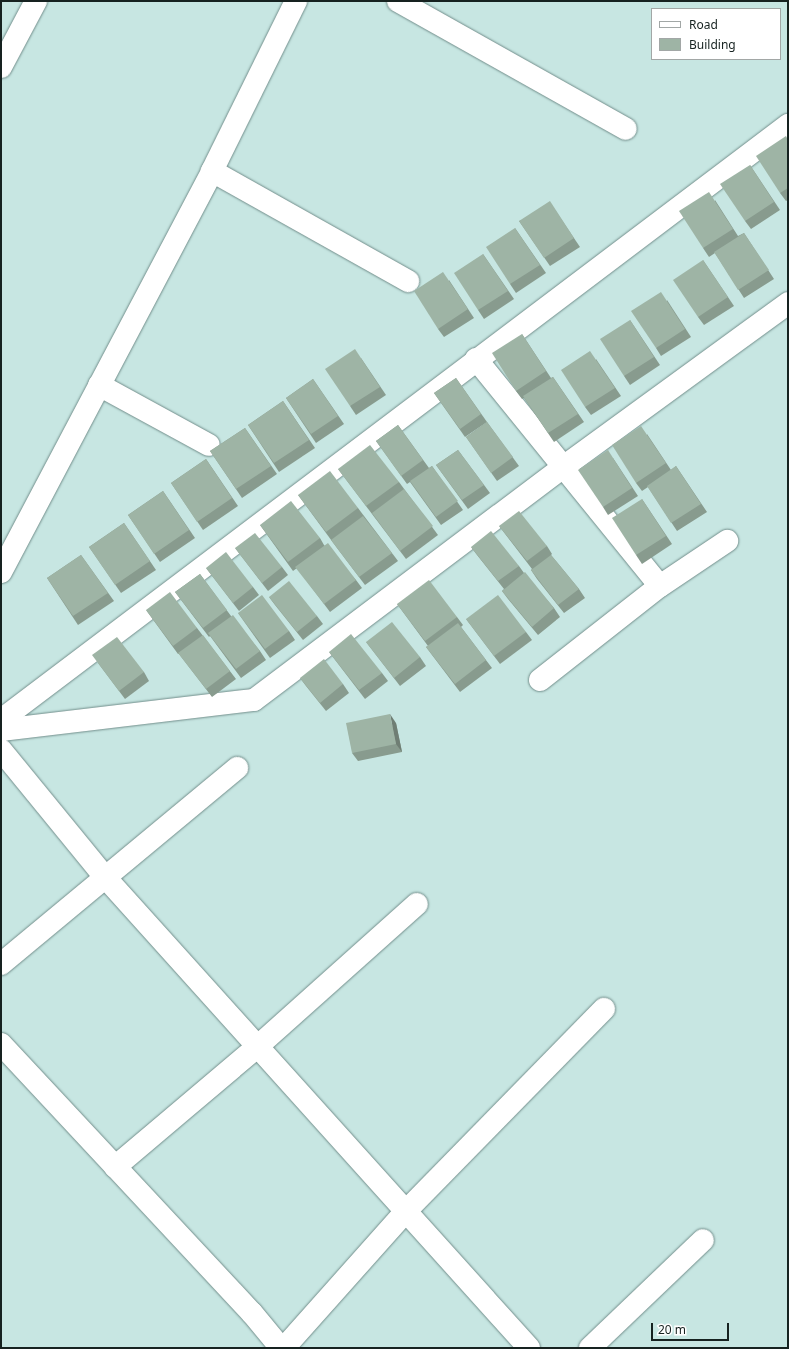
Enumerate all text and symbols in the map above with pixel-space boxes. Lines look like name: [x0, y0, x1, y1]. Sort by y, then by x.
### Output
legend: [651, 8, 781, 60]
text: Road: [689, 16, 718, 33]
text: Building: [689, 36, 736, 53]
scale bar: [653, 1315, 731, 1341]
text: 20 m: [658, 1321, 686, 1338]

